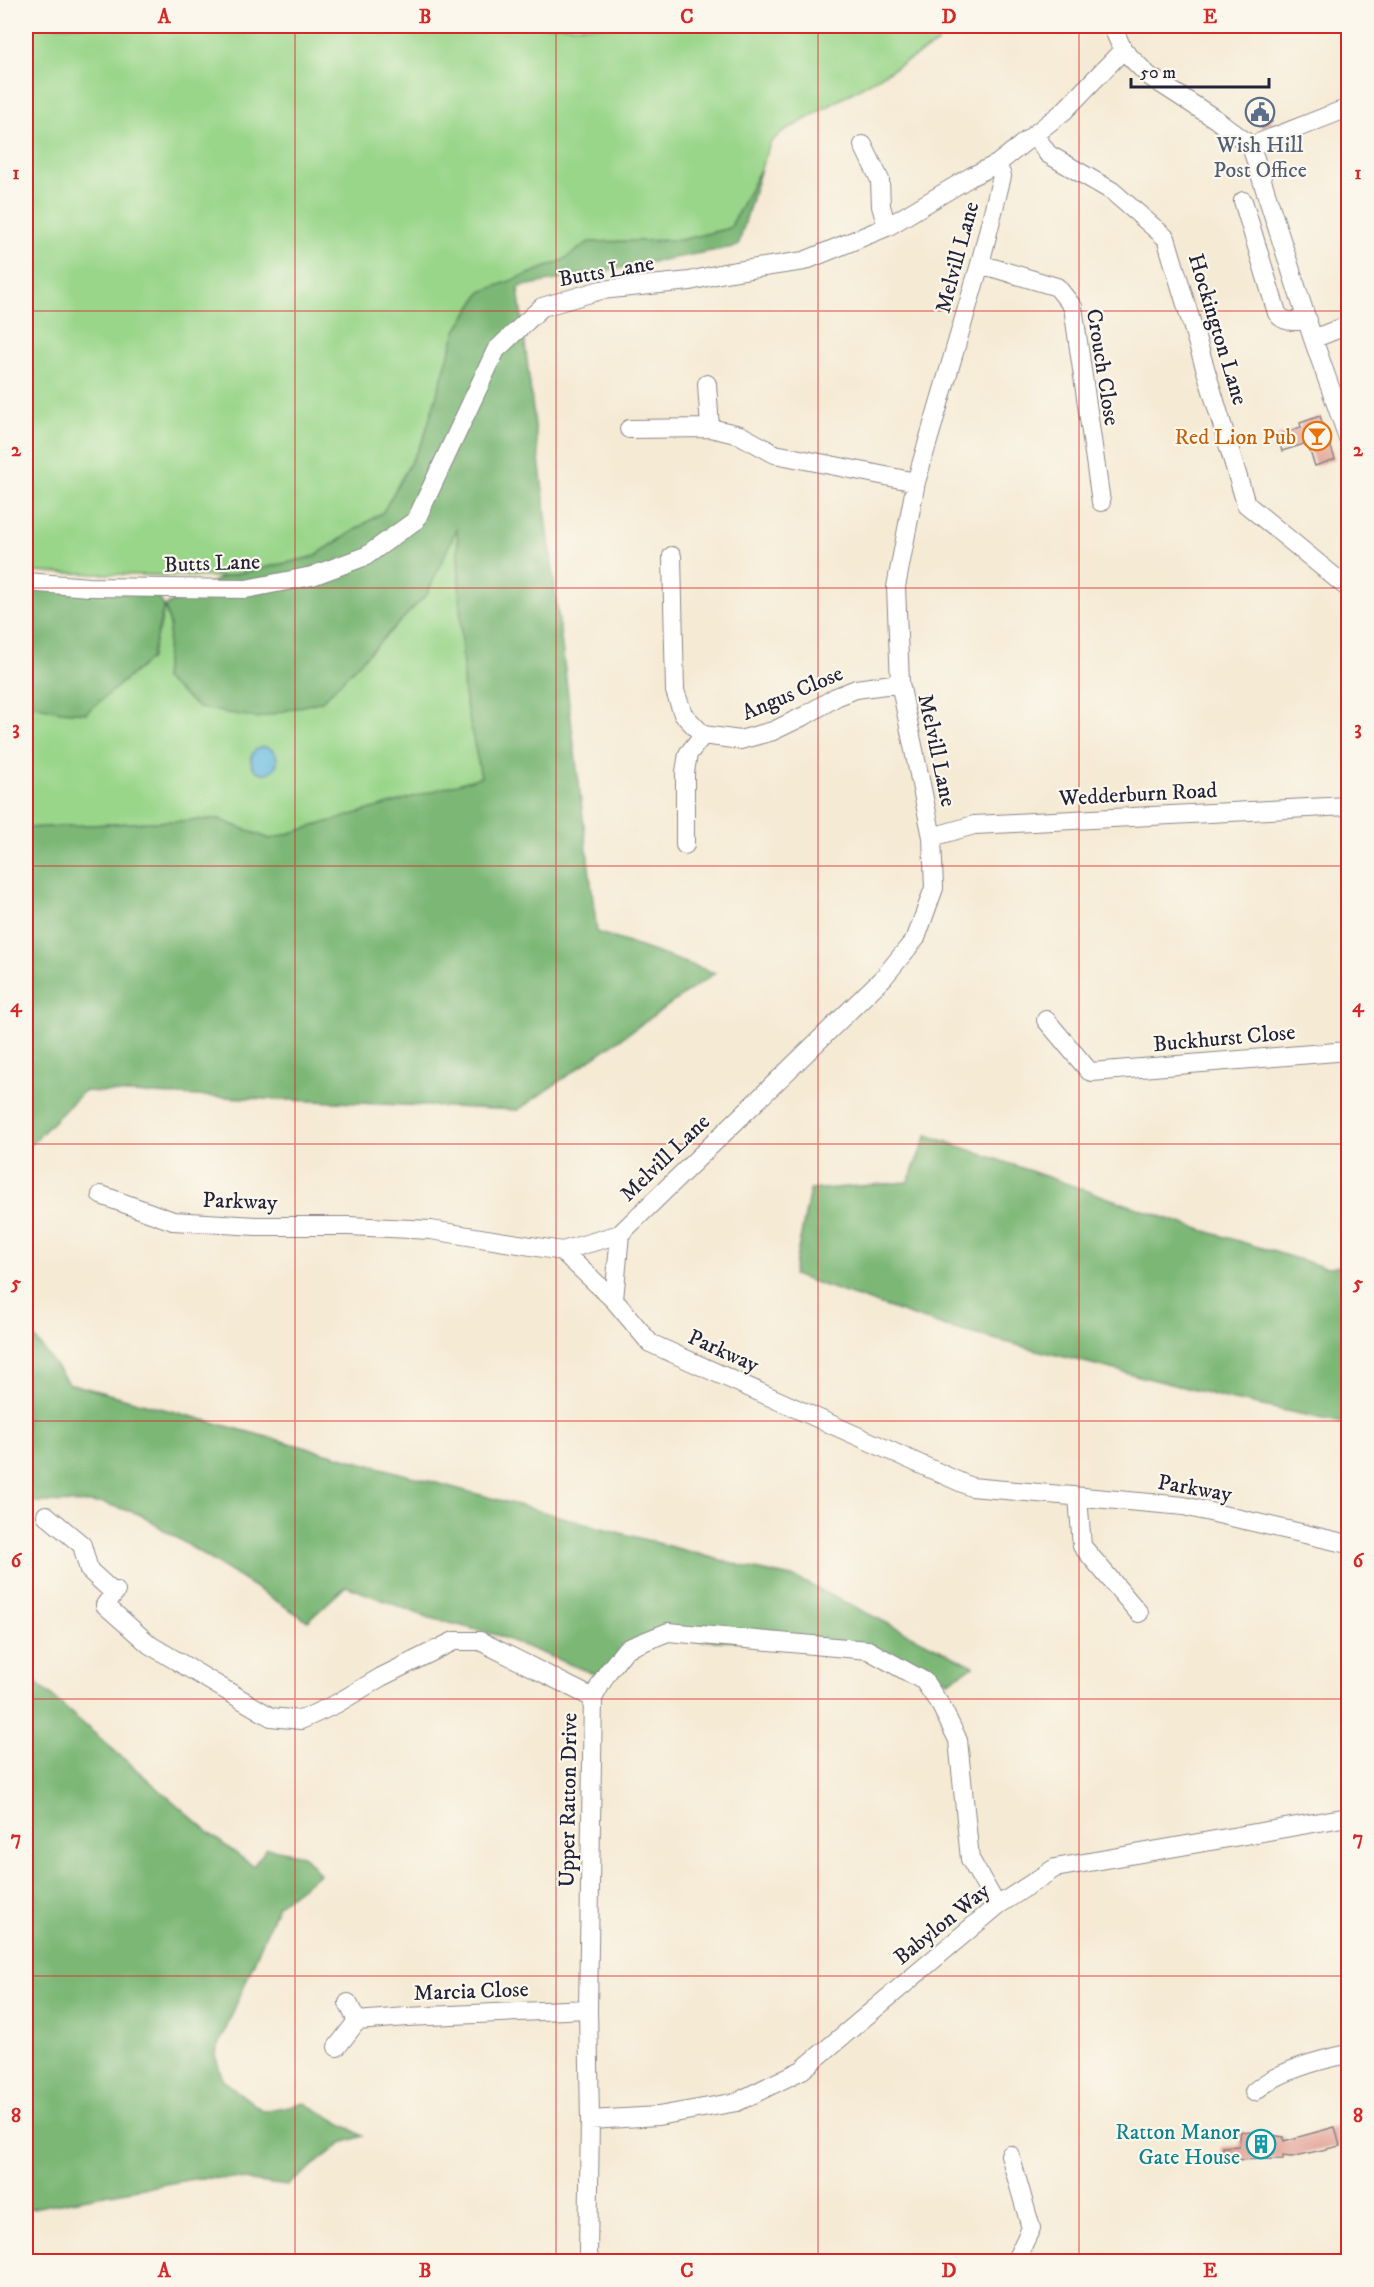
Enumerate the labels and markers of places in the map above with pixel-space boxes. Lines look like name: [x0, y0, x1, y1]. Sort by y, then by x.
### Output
public building icon: Wish Hill Post Office: [1244, 96, 1276, 128]
place label: Wish Hill Post Office: [1213, 132, 1307, 184]
bar icon: Red Lion Pub: [1301, 420, 1333, 452]
place label: Red Lion Pub: [1175, 424, 1296, 451]
place label: Ratton Manor Gate House: [1115, 2119, 1241, 2171]
building icon: Ratton Manor Gate House: [1245, 2128, 1277, 2160]

